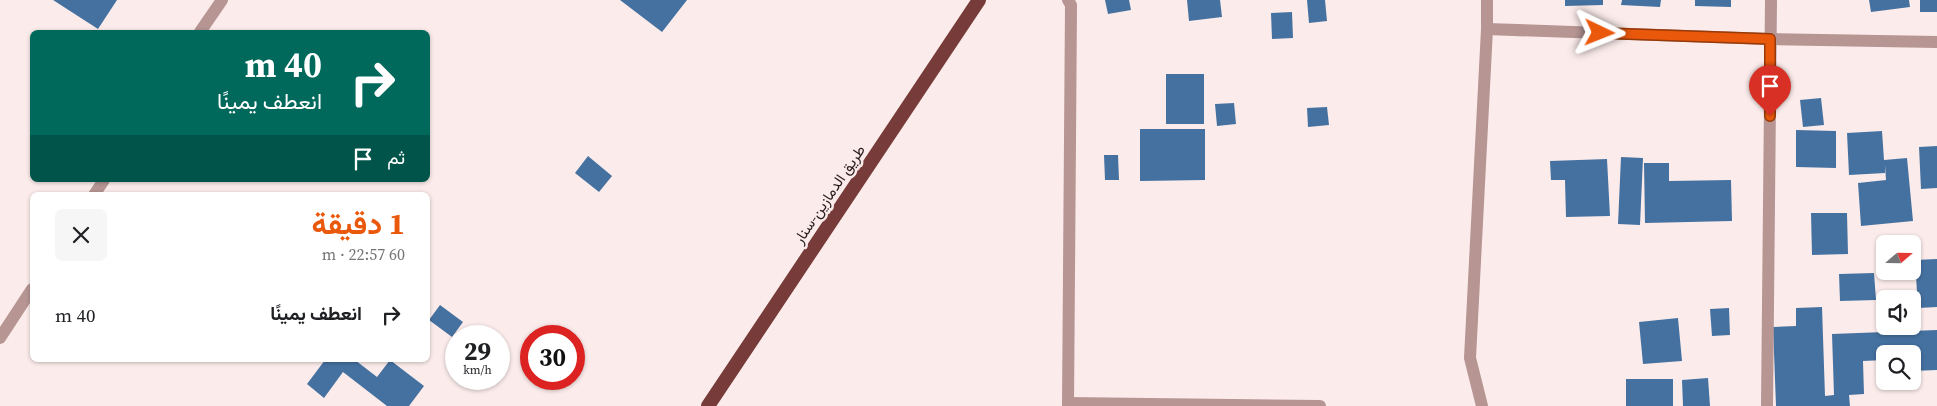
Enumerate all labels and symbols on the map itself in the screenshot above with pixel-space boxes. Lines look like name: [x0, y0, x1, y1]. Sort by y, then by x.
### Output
position arrow: [1573, 6, 1625, 58]
pin: [1749, 65, 1791, 116]
street label: طريق الدمازين-سنار: [788, 140, 870, 248]
north arrow: [1876, 235, 1921, 280]
speed limit sign: 30: [520, 325, 585, 390]

